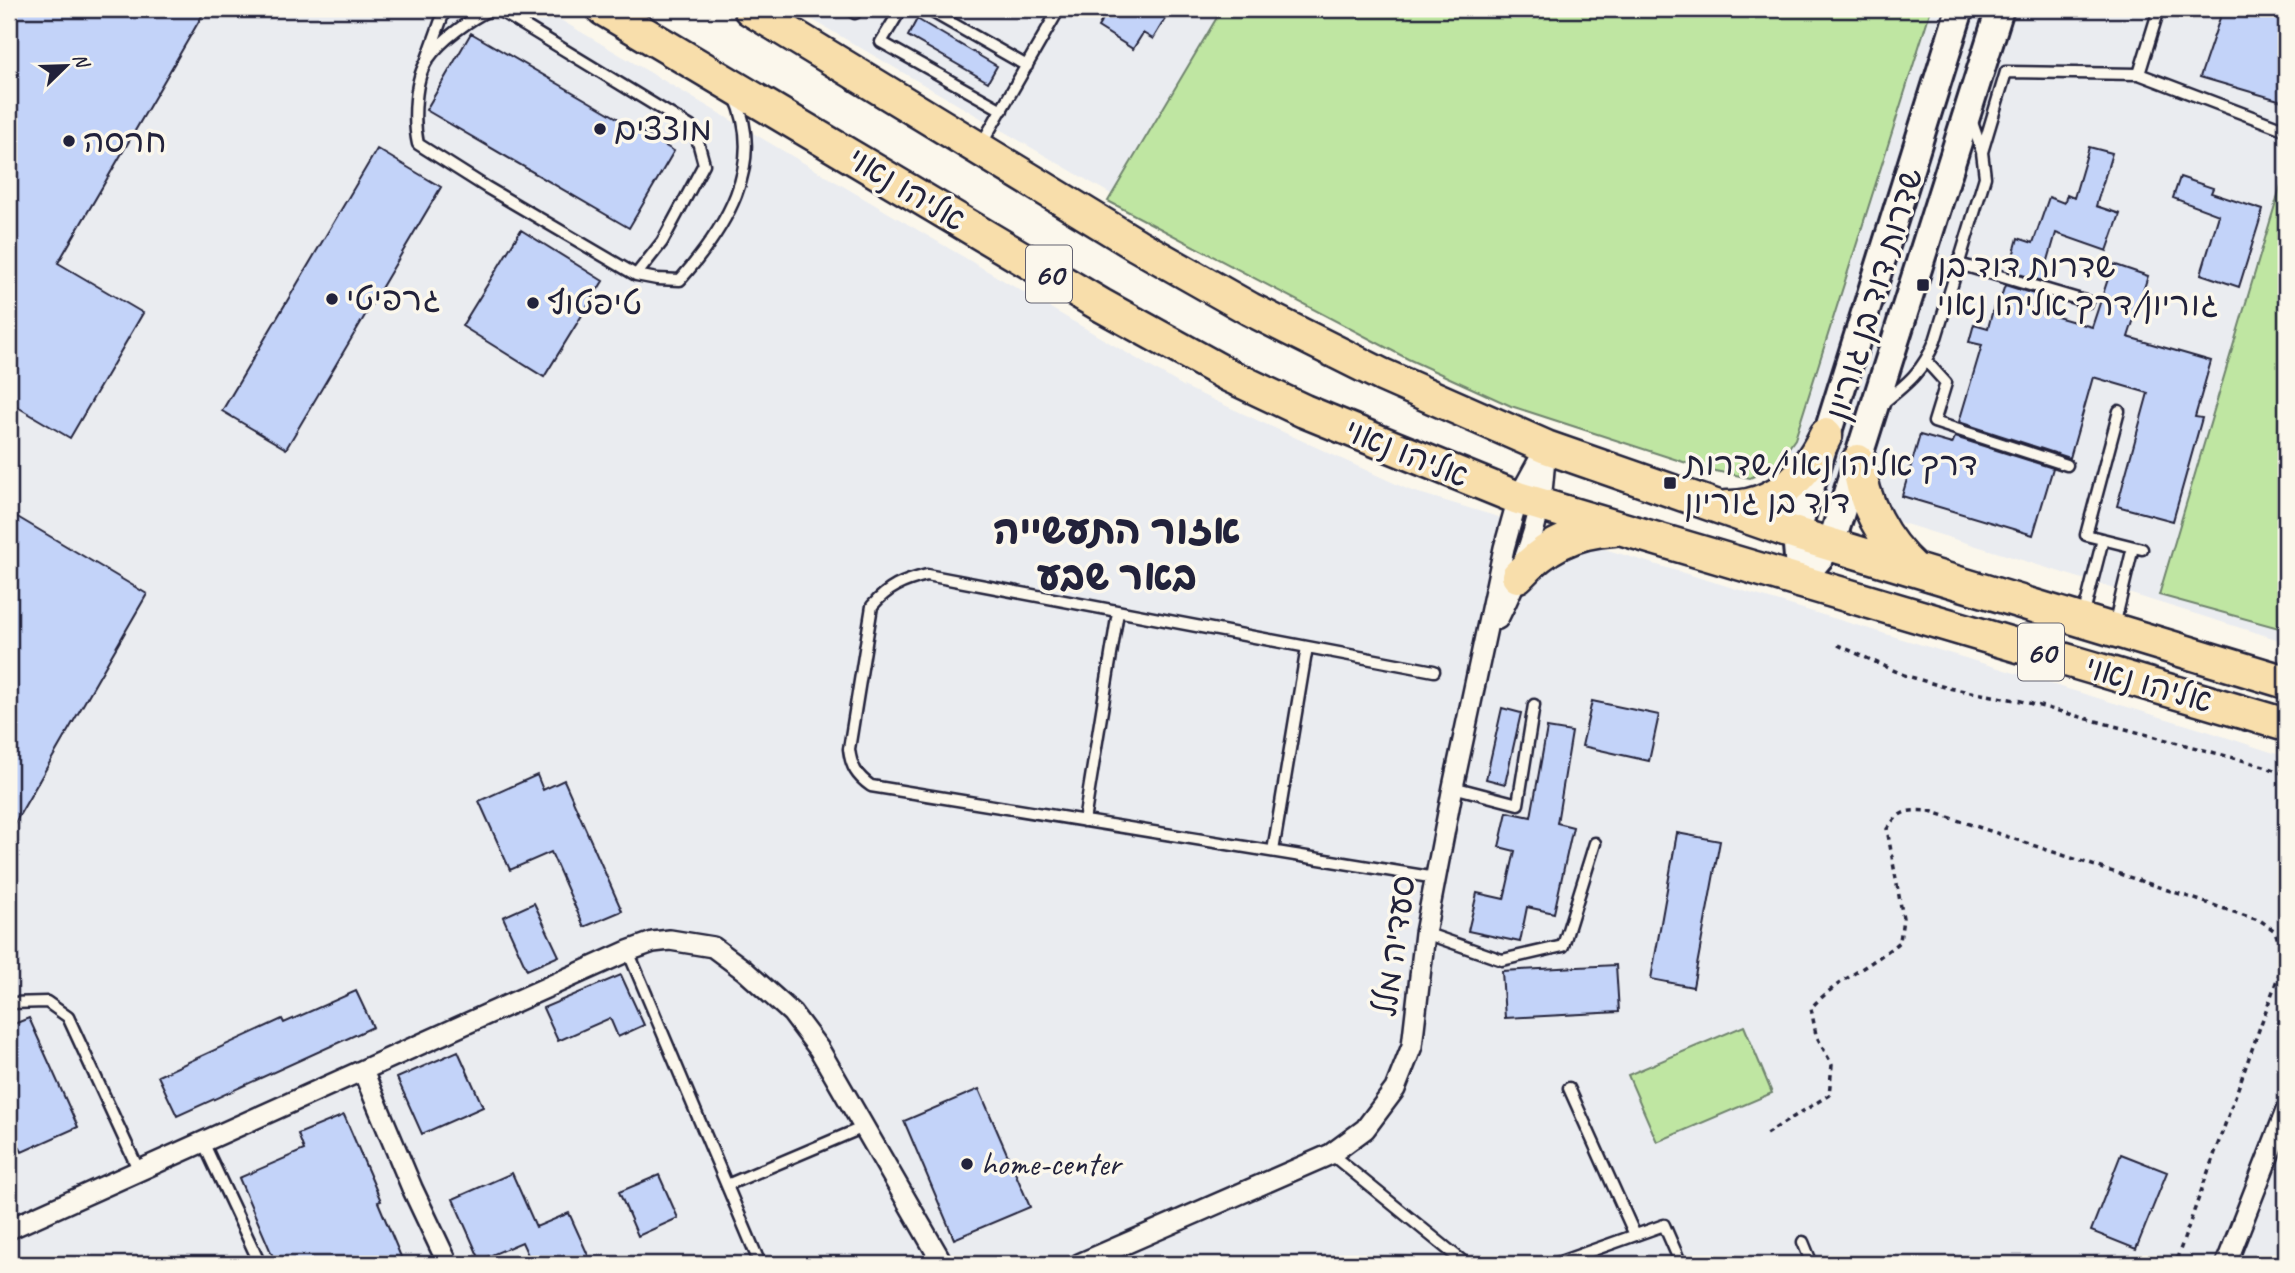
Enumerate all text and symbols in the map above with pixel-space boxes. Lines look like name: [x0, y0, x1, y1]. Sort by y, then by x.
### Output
north arrow: [32, 32, 102, 102]
text: N: [67, 50, 95, 73]
place label: מוצצים: [614, 108, 712, 150]
place label: חרסה: [83, 120, 167, 162]
marker: מוצצים: [592, 121, 608, 137]
marker: חרסה: [61, 133, 77, 149]
street label: אליהו נאוי: [840, 137, 974, 241]
street label: שדרות דוד בן גוריון: [1816, 163, 1932, 425]
place label: שדרות דוד בן גוריון/דרך אליהו נאוי: [1937, 245, 2218, 325]
road number: 60: [1026, 246, 1072, 302]
marker: שדרות דוד בן גוריון/דרך אליהו נאוי: [1915, 277, 1931, 293]
place label: גרפיטי: [346, 278, 440, 320]
place label: טיפטוף: [547, 282, 642, 324]
marker: גרפיטי: [324, 291, 340, 307]
marker: טיפטוף: [525, 295, 541, 311]
street label: אליהו נאוי: [1339, 409, 1475, 497]
place label: דרך אליהו נאוי/שדרות דוד בן גוריון: [1682, 443, 1978, 523]
marker: דרך אליהו נאוי/שדרות דוד בן גוריון: [1662, 475, 1678, 491]
district label: אזור התעשייה באר שבע: [993, 505, 1241, 601]
road number: 60: [2018, 624, 2064, 680]
street label: אליהו נאוי: [2081, 646, 2217, 722]
street label: סעדיה מלל: [1363, 873, 1425, 1019]
place label: home-center: [981, 1143, 1124, 1185]
marker: home-center: [959, 1156, 975, 1172]

